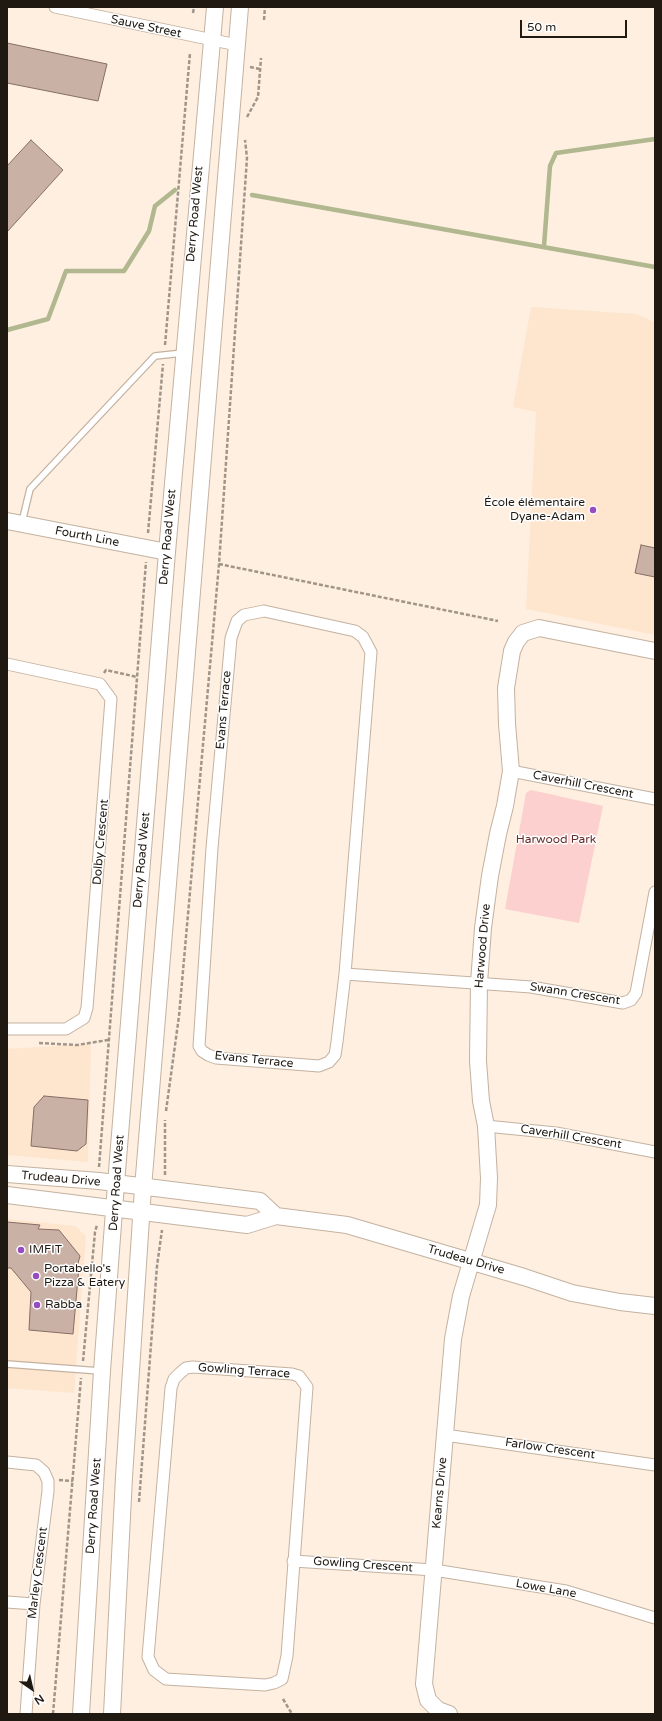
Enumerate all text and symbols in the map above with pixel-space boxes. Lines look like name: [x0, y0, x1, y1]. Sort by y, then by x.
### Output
street label: Sauve Street: [109, 12, 183, 42]
scale bar: [522, 12, 629, 38]
text: 50 m: [527, 20, 556, 34]
street label: Derry Road West: [184, 165, 206, 263]
street label: Derry Road West: [157, 488, 179, 586]
place label: École élémentaire Dyane-Adam: [484, 496, 585, 524]
marker: École élémentaire Dyane-Adam: [588, 505, 598, 515]
street label: Fourth Line: [54, 524, 120, 550]
street label: Evans Terrace: [213, 670, 235, 750]
street label: Caverhill Crescent: [531, 768, 635, 802]
street label: Dolby Crescent: [90, 798, 112, 886]
street label: Derry Road West: [131, 811, 153, 909]
park label: Harwood Park: [516, 833, 596, 847]
street label: Harwood Drive: [472, 903, 494, 989]
street label: Swann Crescent: [529, 980, 621, 1008]
street label: Evans Terrace: [214, 1049, 294, 1071]
street label: Caverhill Crescent: [519, 1122, 623, 1152]
street label: Derry Road West: [106, 1134, 128, 1232]
street label: Trudeau Drive: [21, 1168, 101, 1190]
street label: Trudeau Drive: [426, 1242, 506, 1278]
place label: IMFIT: [29, 1243, 62, 1257]
marker: IMFIT: [16, 1245, 26, 1255]
place label: Portabello's Pizza & Eatery: [44, 1262, 125, 1290]
marker: Portabello's Pizza & Eatery: [31, 1271, 41, 1281]
place label: Rabba: [45, 1298, 82, 1312]
marker: Rabba: [32, 1300, 42, 1310]
street label: Gowling Terrace: [198, 1361, 290, 1381]
street label: Farlow Crescent: [504, 1436, 596, 1462]
street label: Derry Road West: [83, 1457, 105, 1555]
street label: Kearns Drive: [430, 1457, 450, 1529]
street label: Marley Crescent: [25, 1526, 51, 1620]
street label: Gowling Crescent: [313, 1554, 413, 1576]
street label: Lowe Lane: [515, 1577, 577, 1601]
north arrow: [12, 1669, 52, 1709]
text: N: [32, 1692, 46, 1707]

